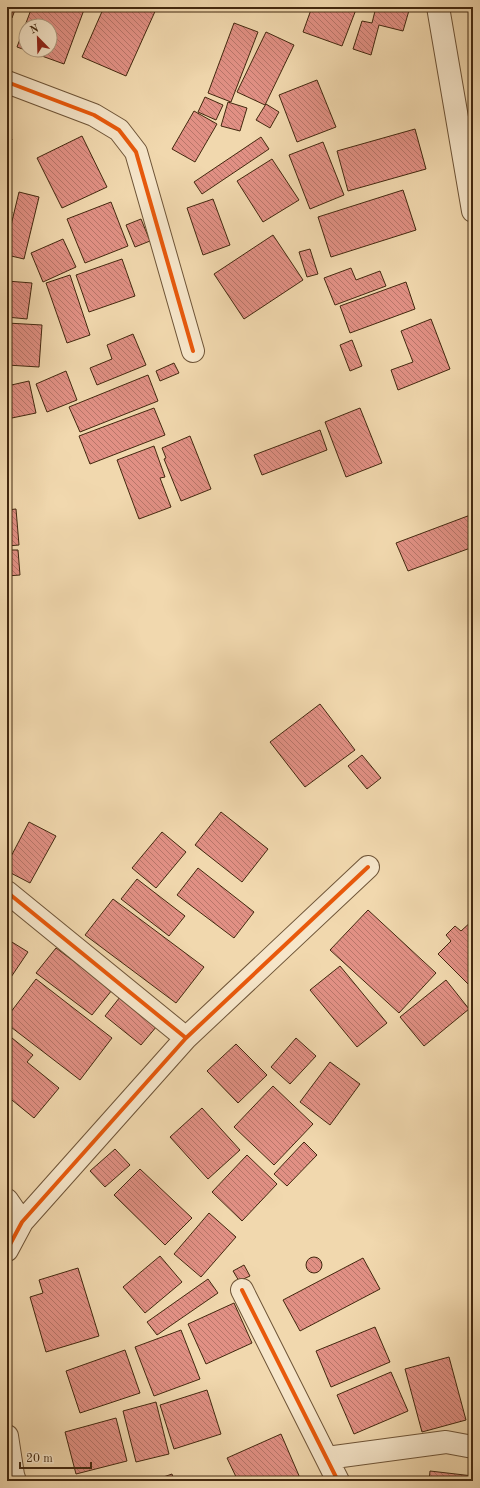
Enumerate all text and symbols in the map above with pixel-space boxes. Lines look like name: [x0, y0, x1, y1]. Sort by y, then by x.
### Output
north arrow: [18, 18, 58, 58]
text: N: [29, 23, 41, 37]
scale bar: [20, 1444, 91, 1470]
text: 20 m: [26, 1453, 53, 1465]

